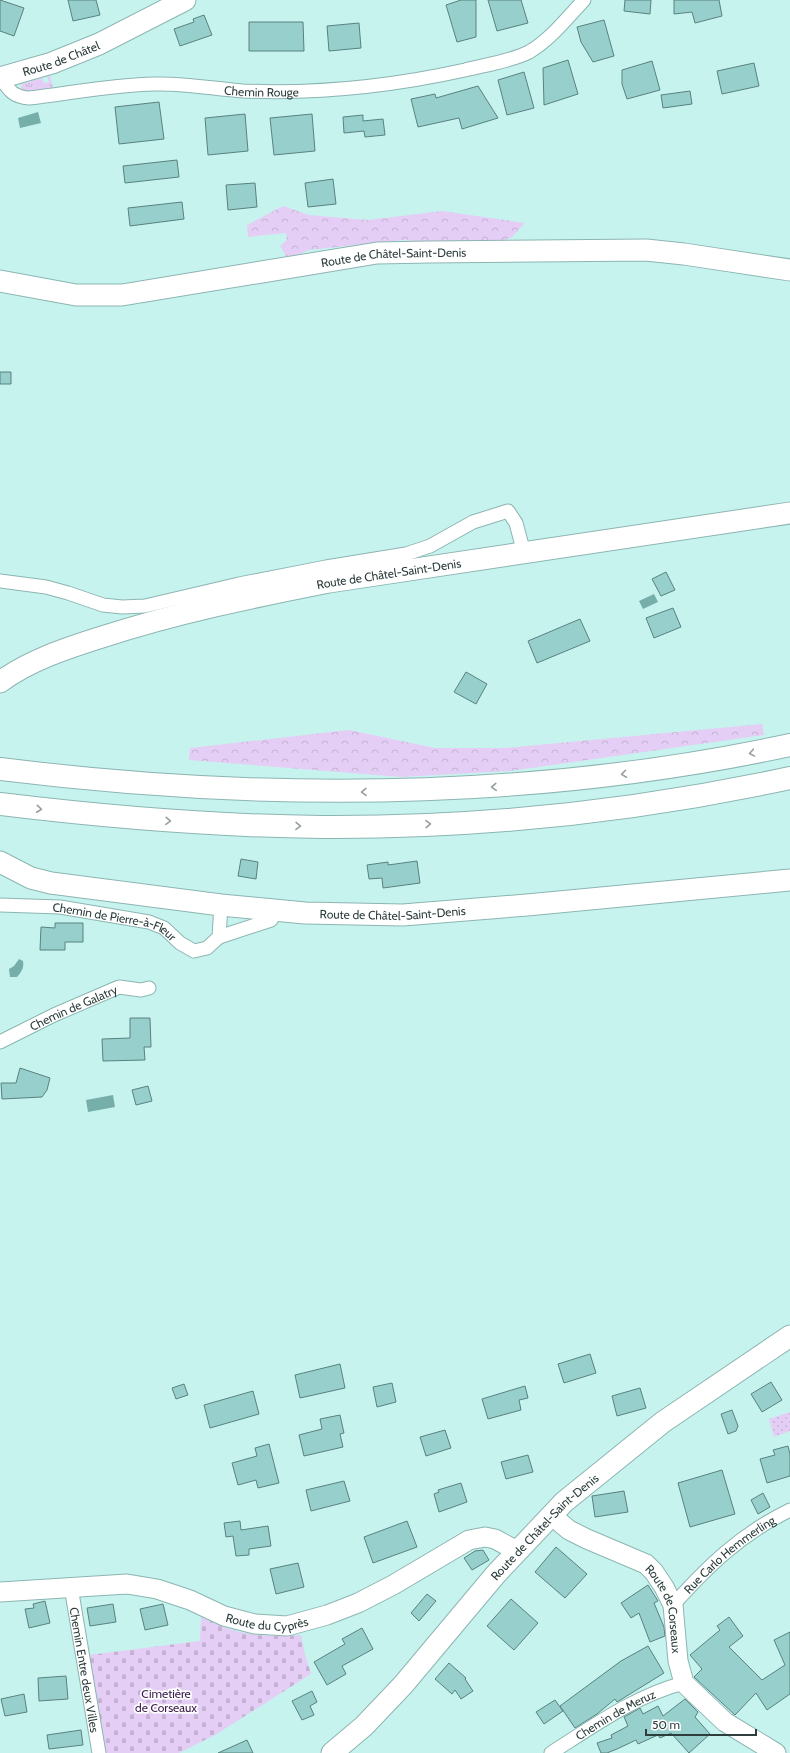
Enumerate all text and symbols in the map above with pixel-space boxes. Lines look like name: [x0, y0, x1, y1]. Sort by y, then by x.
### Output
street label: Route de Châtel: [21, 37, 102, 79]
street label: Chemin Rouge: [224, 82, 299, 99]
street label: Route de Châtel-Saint-Denis: [320, 244, 466, 270]
street label: Route de Châtel-Saint-Denis: [315, 555, 462, 592]
one-way arrow: [749, 748, 755, 756]
one-way arrow: [620, 769, 627, 778]
one-way arrow: [491, 782, 497, 791]
one-way arrow: [361, 788, 367, 796]
one-way arrow: [36, 804, 42, 813]
one-way arrow: [165, 816, 171, 825]
one-way arrow: [425, 820, 431, 828]
one-way arrow: [295, 822, 301, 830]
street label: Chemin de Pierre-à-Fleur: [52, 899, 180, 944]
street label: Route de Châtel-Saint-Denis: [320, 902, 466, 923]
street label: Chemin de Galatry: [27, 981, 119, 1034]
street label: Route de Châtel-Saint-Denis: [487, 1470, 601, 1583]
street label: Rue Carlo Hemmerling: [680, 1512, 778, 1596]
street label: Route de Corseaux: [643, 1561, 685, 1654]
street label: Chemin Entre deux Villes: [67, 1606, 103, 1734]
street label: Route du Cyprès: [224, 1609, 310, 1633]
park label: Cimetière de Corseaux: [135, 1686, 197, 1715]
street label: Chemin de Meruz: [572, 1686, 658, 1743]
scale bar: [646, 1711, 756, 1737]
text: 50 m: [652, 1717, 680, 1732]

